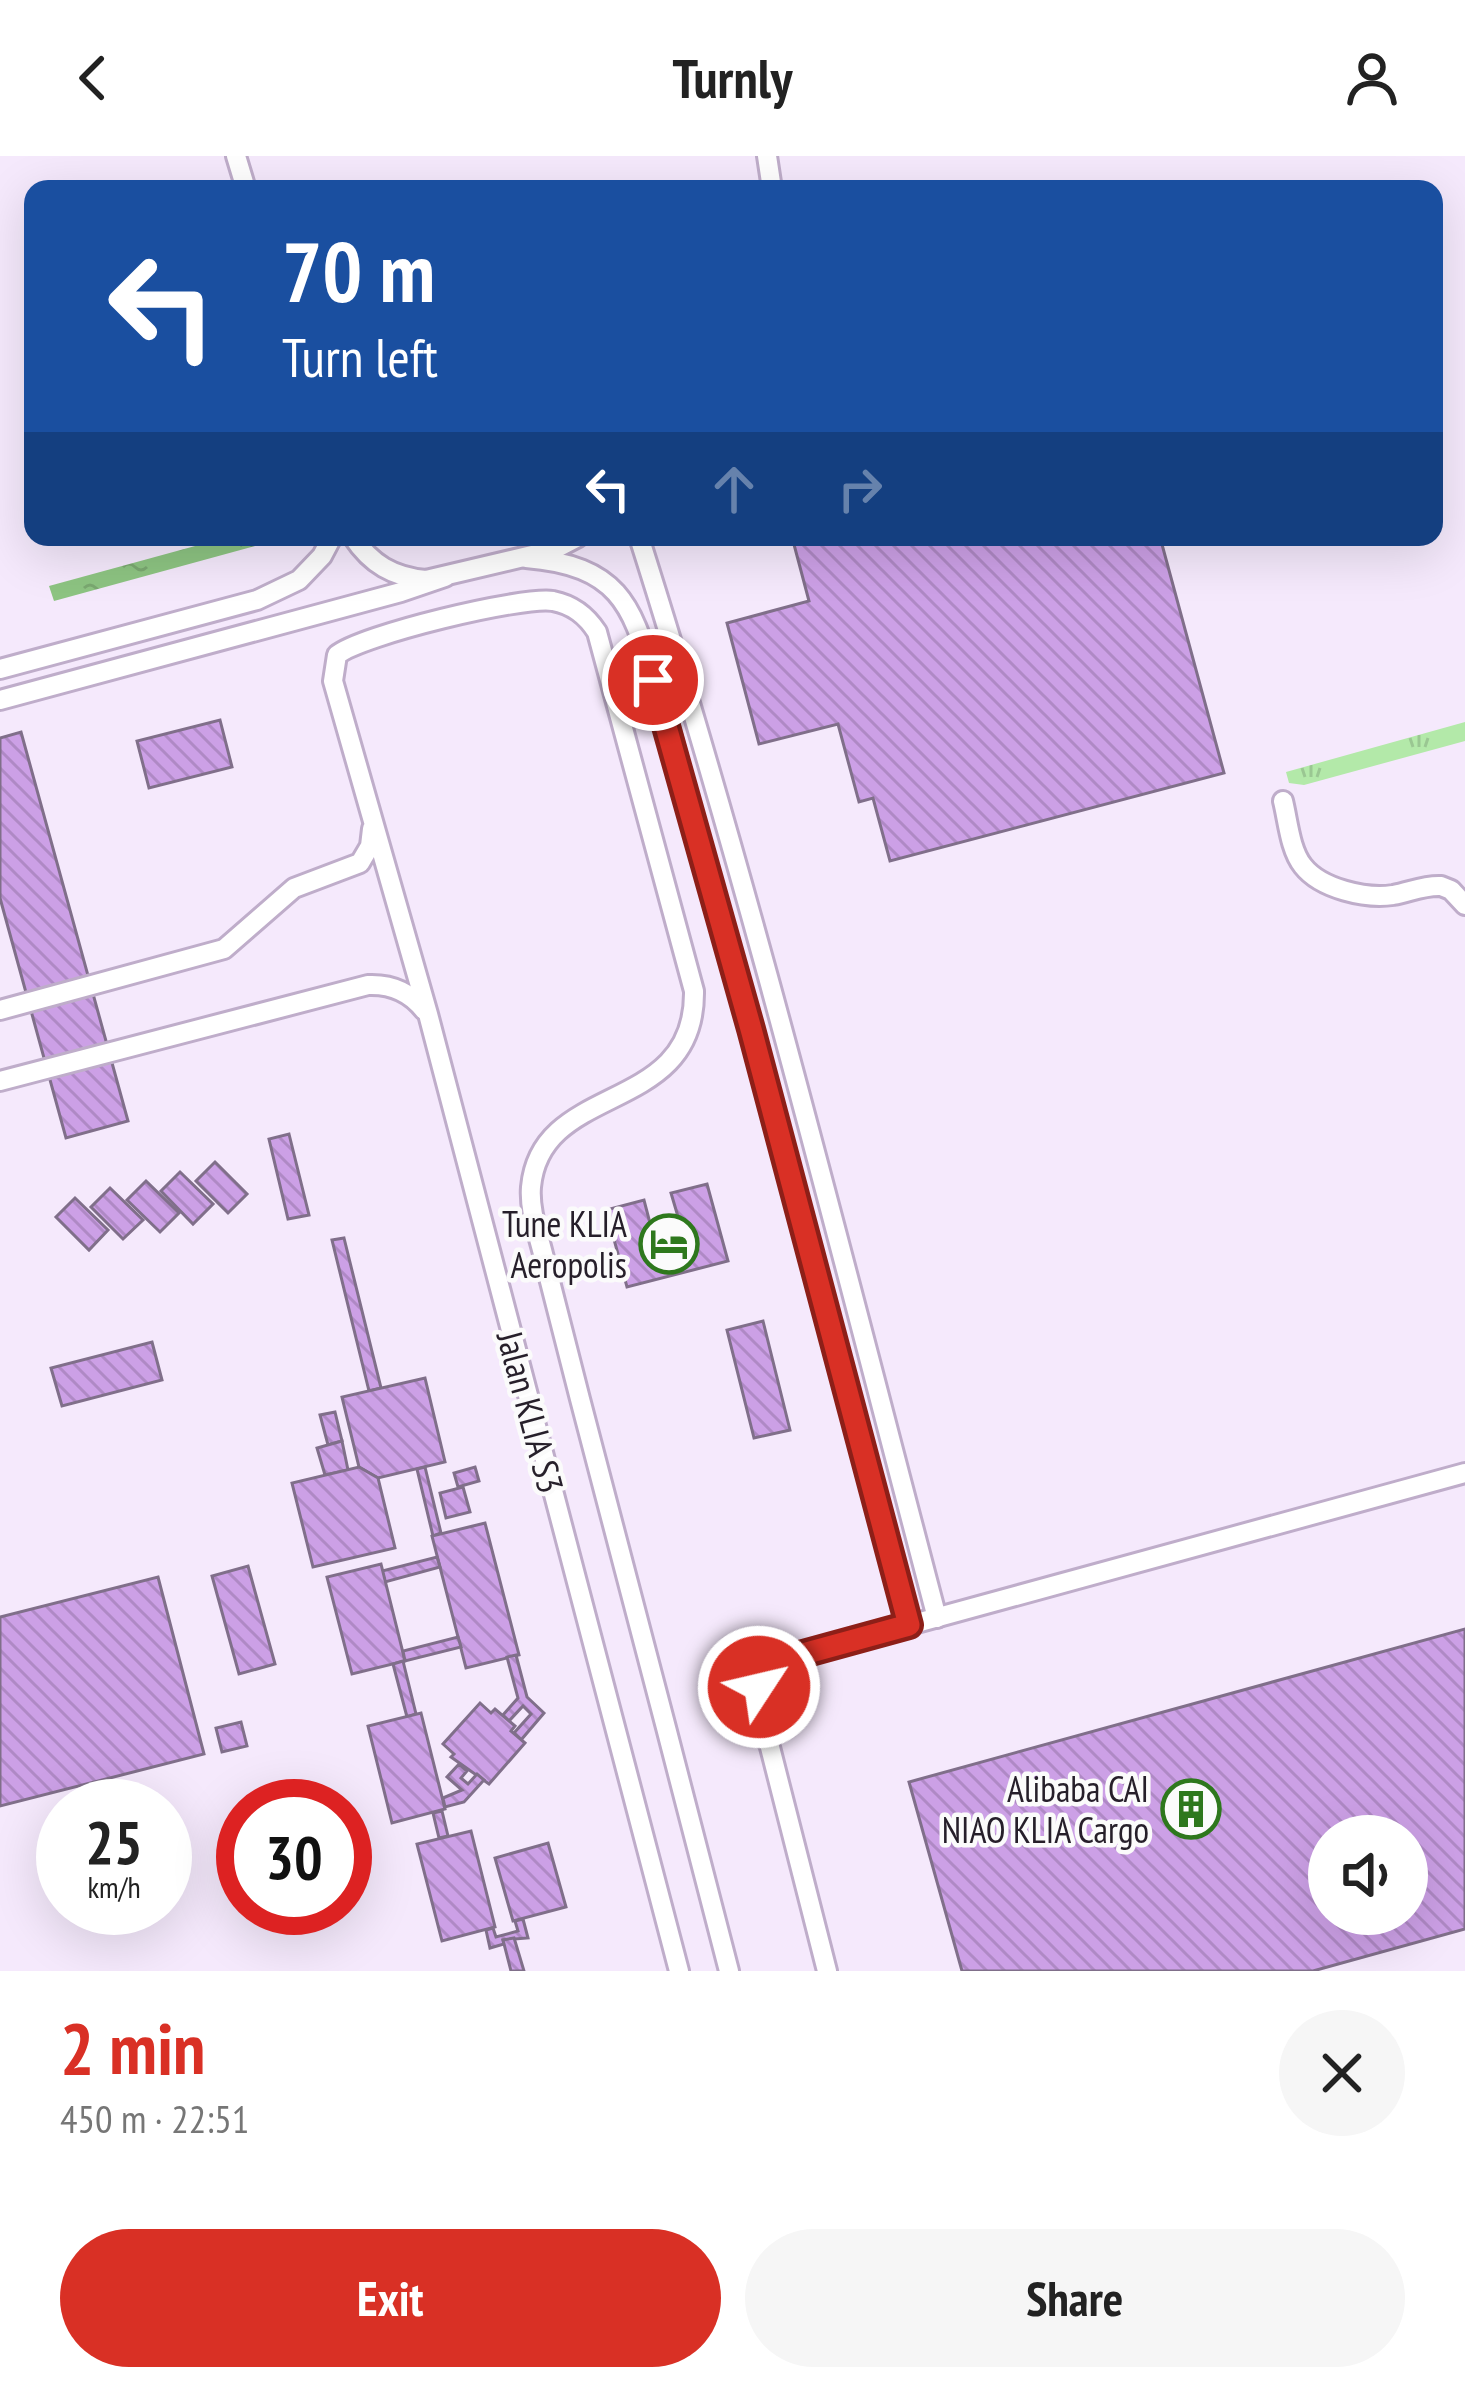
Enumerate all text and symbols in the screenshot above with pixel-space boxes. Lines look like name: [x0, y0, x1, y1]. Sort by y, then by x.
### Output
text: Turnly: [673, 43, 792, 113]
icon: back: [60, 45, 126, 111]
icon: person: [1339, 45, 1405, 111]
text: 70 m: [282, 216, 435, 325]
icon: left: [84, 228, 240, 384]
text: Turn left: [282, 322, 438, 392]
icon: left: [575, 456, 641, 522]
icon: ahead: [701, 456, 767, 522]
icon: right: [827, 456, 893, 522]
pin: [602, 629, 704, 731]
icon: arrive: [620, 647, 686, 713]
place label: Tune KLIA Aeropolis: [502, 1200, 627, 1288]
hotel icon: Tune KLIA Aeropolis: [638, 1213, 700, 1275]
street label: Jalan KLIA S3: [487, 1325, 575, 1498]
position arrow: [696, 1624, 822, 1750]
place label: Alibaba CAI NIAO KLIA Cargo: [942, 1765, 1149, 1853]
building icon: Alibaba CAI NIAO KLIA Cargo: [1160, 1778, 1222, 1840]
speed limit sign: 30: [216, 1779, 372, 1935]
text: 25: [85, 1803, 143, 1881]
map controls: [1308, 1815, 1428, 1935]
button: sound: [1308, 1815, 1428, 1935]
text: km/h: [87, 1867, 141, 1906]
text: 2 min: [60, 2001, 205, 2094]
button: close: [1279, 2010, 1405, 2136]
text: 450 m · 22:51: [60, 2093, 249, 2144]
button: Exit: [60, 2229, 721, 2367]
button: Share: [745, 2229, 1405, 2367]

